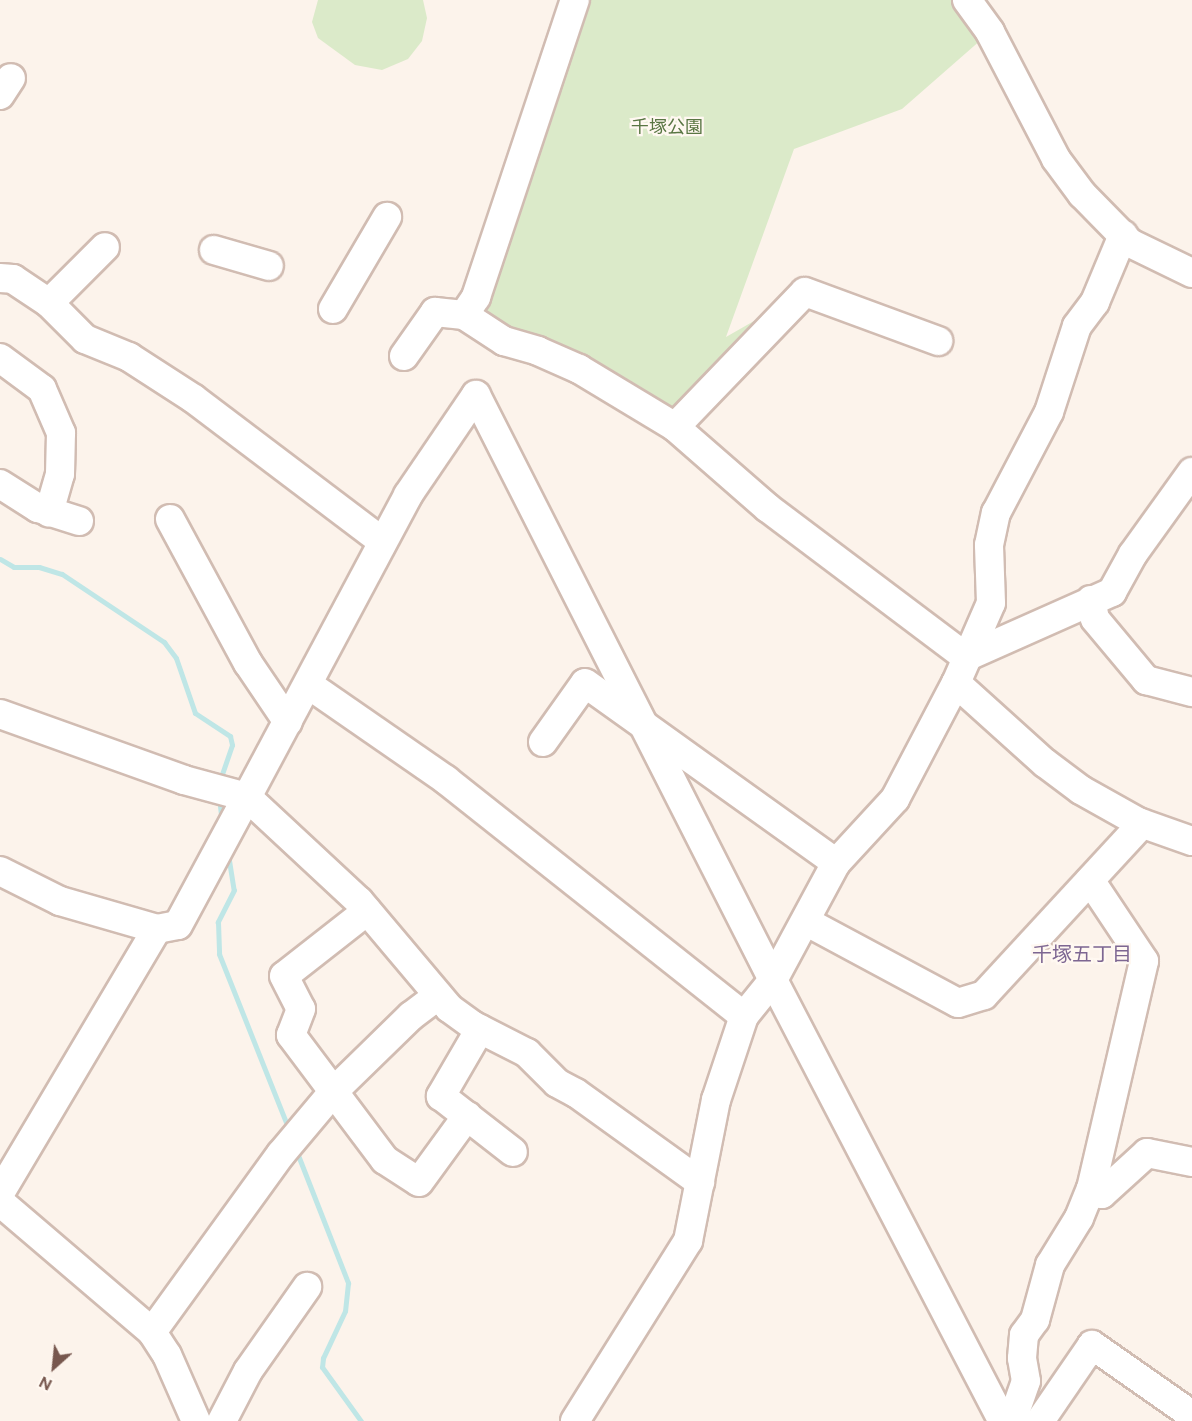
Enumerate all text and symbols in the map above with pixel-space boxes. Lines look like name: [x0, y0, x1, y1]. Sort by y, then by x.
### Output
park label: 千塚公園: [631, 116, 703, 138]
district label: 千塚五丁目: [1032, 942, 1132, 966]
north arrow: [24, 1337, 84, 1397]
text: N: [36, 1371, 56, 1395]

